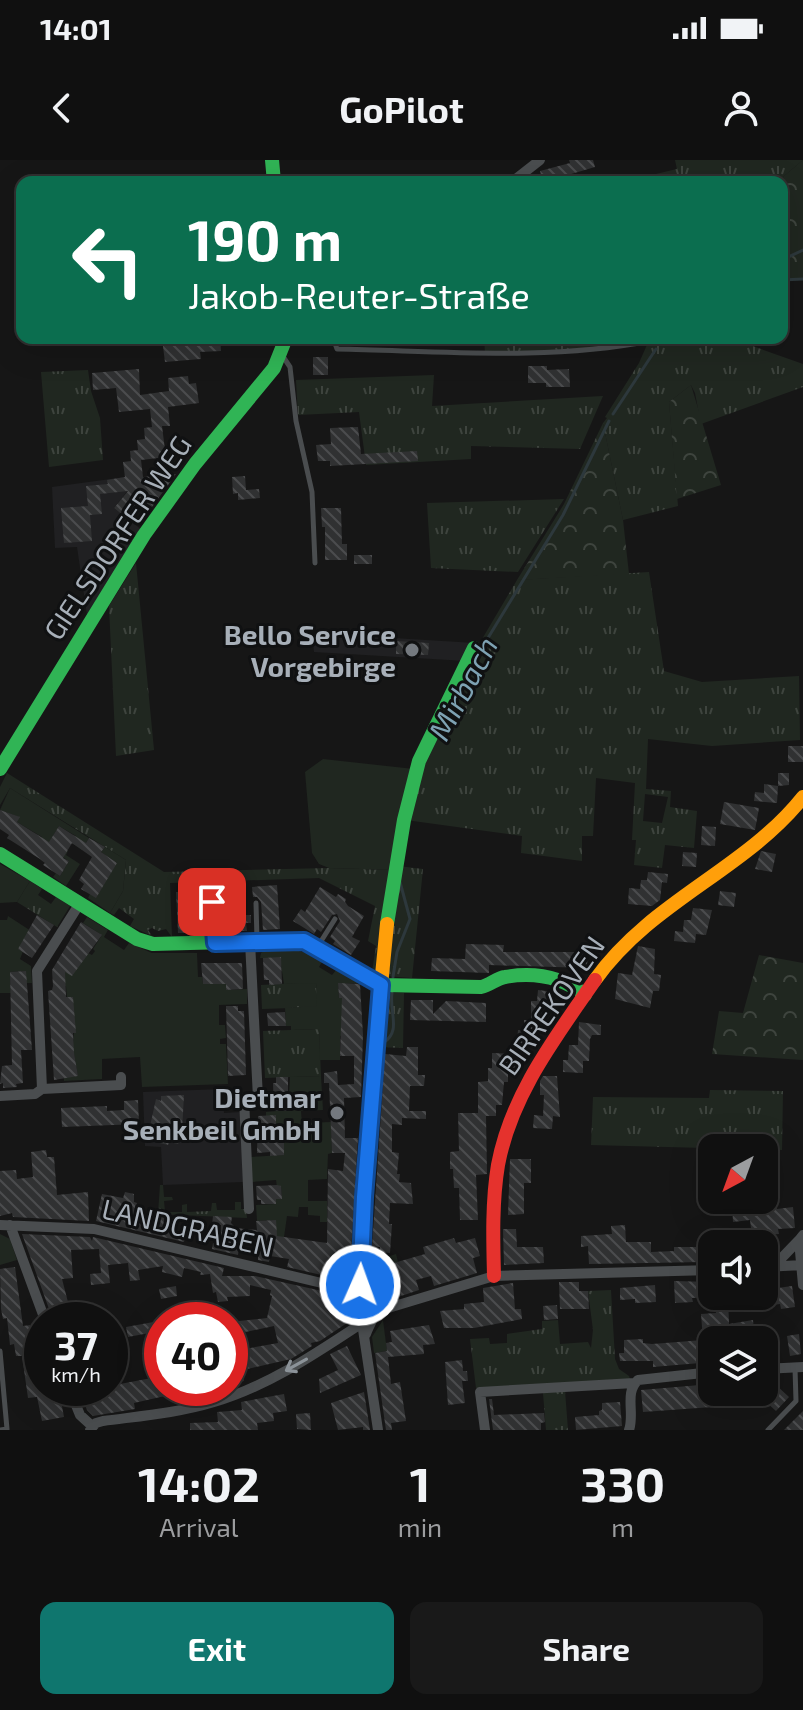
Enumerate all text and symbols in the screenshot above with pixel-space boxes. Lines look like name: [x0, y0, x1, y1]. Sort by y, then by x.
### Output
text: 14:01: [40, 10, 112, 46]
icon: back: [40, 86, 84, 130]
icon: person: [719, 86, 763, 130]
text: GoPilot: [339, 87, 464, 130]
text: 190 m: [188, 205, 342, 272]
icon: left: [56, 208, 160, 312]
text: Jakob-Reuter-Straße: [188, 273, 530, 316]
street label: GIELSDORFER WEG: [36, 428, 198, 646]
place label: Bello Service Vorgebirge: [224, 617, 396, 683]
water label: Mirbach: [420, 630, 504, 746]
marker: Bello Service Vorgebirge: [403, 641, 421, 659]
pin: [178, 868, 246, 936]
icon: arrive: [190, 880, 234, 924]
street label: BIRREKOVEN: [491, 929, 611, 1081]
place label: Dietmar Senkbeil GmbH: [123, 1080, 321, 1146]
marker: Dietmar Senkbeil GmbH: [328, 1104, 346, 1122]
north arrow: [698, 1134, 778, 1214]
map controls: [698, 1134, 778, 1406]
street label: LANDGRABEN: [99, 1191, 277, 1263]
button: sound: [698, 1230, 778, 1310]
position arrow: [318, 1243, 402, 1327]
speed limit sign: 40: [144, 1302, 248, 1406]
text: 37: [54, 1320, 98, 1368]
button: layers: [698, 1326, 778, 1406]
one-way arrow: [285, 1357, 308, 1373]
text: km/h: [51, 1362, 101, 1386]
text: 14:02: [138, 1454, 260, 1512]
text: 1: [410, 1454, 430, 1512]
text: 330: [580, 1454, 665, 1512]
text: Arrival: [159, 1511, 238, 1542]
text: min: [398, 1511, 442, 1542]
text: m: [611, 1511, 634, 1542]
button: Exit: [40, 1602, 394, 1694]
button: Share: [410, 1602, 763, 1694]

